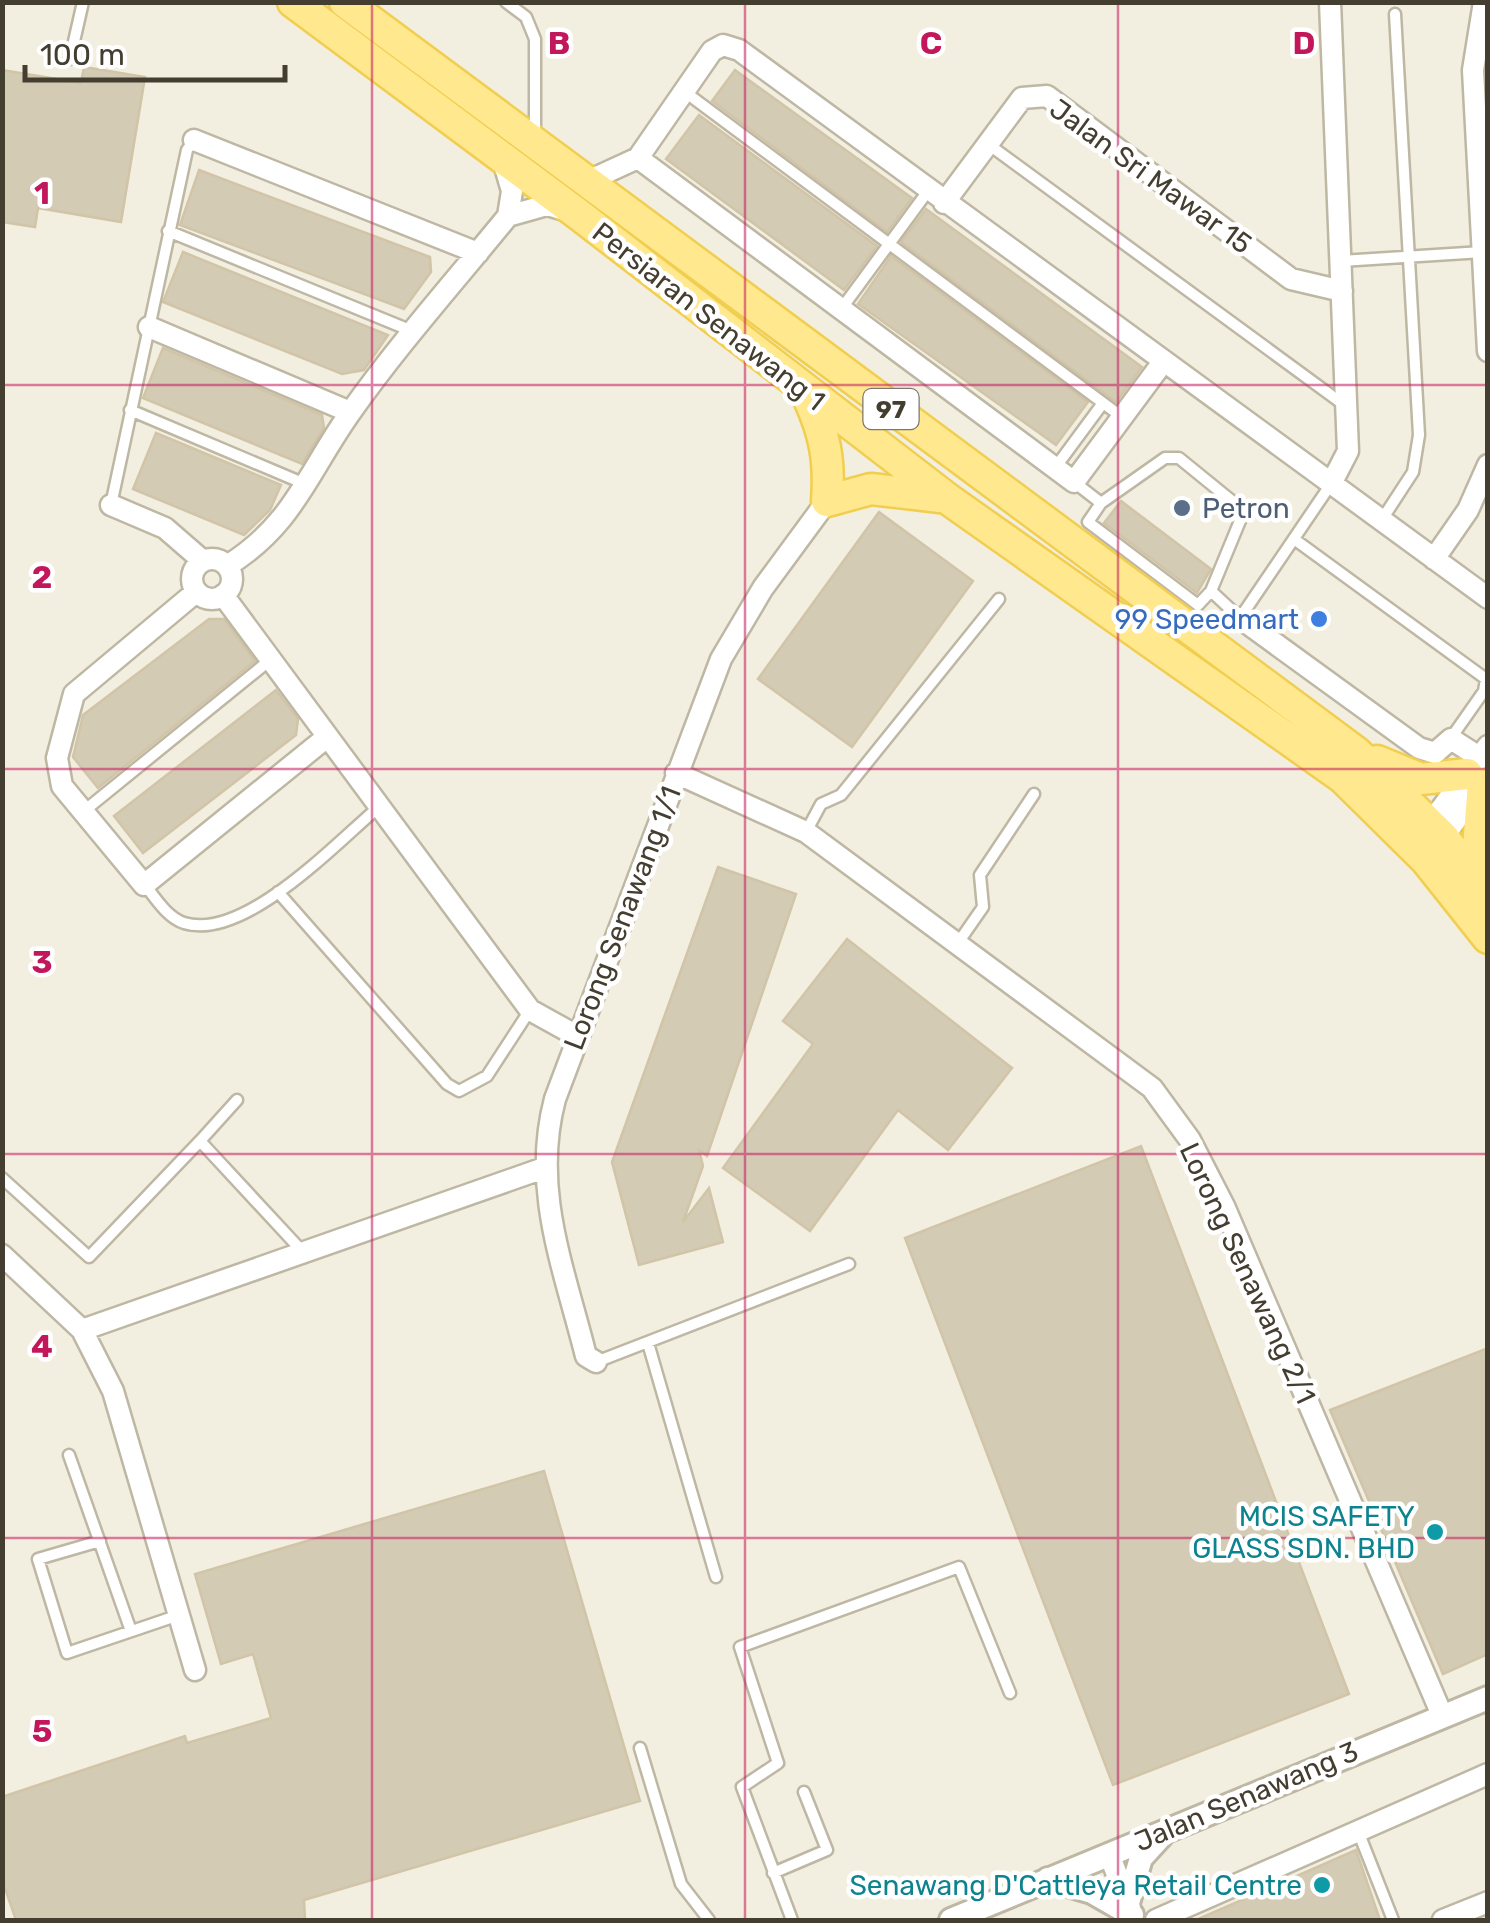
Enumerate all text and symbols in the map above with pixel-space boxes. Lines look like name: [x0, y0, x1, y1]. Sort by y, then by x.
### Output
scale bar: [25, 20, 285, 82]
text: B: [548, 24, 570, 62]
text: C: [920, 24, 942, 62]
text: D: [1293, 24, 1315, 62]
text: 100 m: [40, 37, 125, 73]
street label: Jalan Sri Mawar 15: [1043, 92, 1258, 261]
text: 1: [34, 174, 50, 212]
street label: Persiaran Senawang 1: [586, 215, 831, 417]
road number: 97: [864, 389, 918, 429]
place label: Petron: [1202, 492, 1290, 525]
marker: Petron: [1171, 497, 1193, 519]
text: 2: [32, 558, 52, 596]
place label: 99 Speedmart: [1115, 603, 1299, 636]
marker: 99 Speedmart: [1308, 608, 1330, 630]
street label: Lorong Senawang 1/1: [557, 782, 688, 1055]
text: 3: [31, 943, 53, 981]
street label: Lorong Senawang 2/1: [1173, 1138, 1322, 1409]
text: 4: [31, 1327, 53, 1365]
place label: MCIS SAFETY GLASS SDN. BHD: [1192, 1500, 1415, 1565]
marker: MCIS SAFETY GLASS SDN. BHD: [1424, 1521, 1446, 1543]
text: 5: [32, 1712, 52, 1750]
street label: Jalan Senawang 3: [1130, 1734, 1363, 1858]
place label: Senawang D'Cattleya Retail Centre: [849, 1869, 1302, 1902]
marker: Senawang D'Cattleya Retail Centre: [1311, 1874, 1333, 1896]

